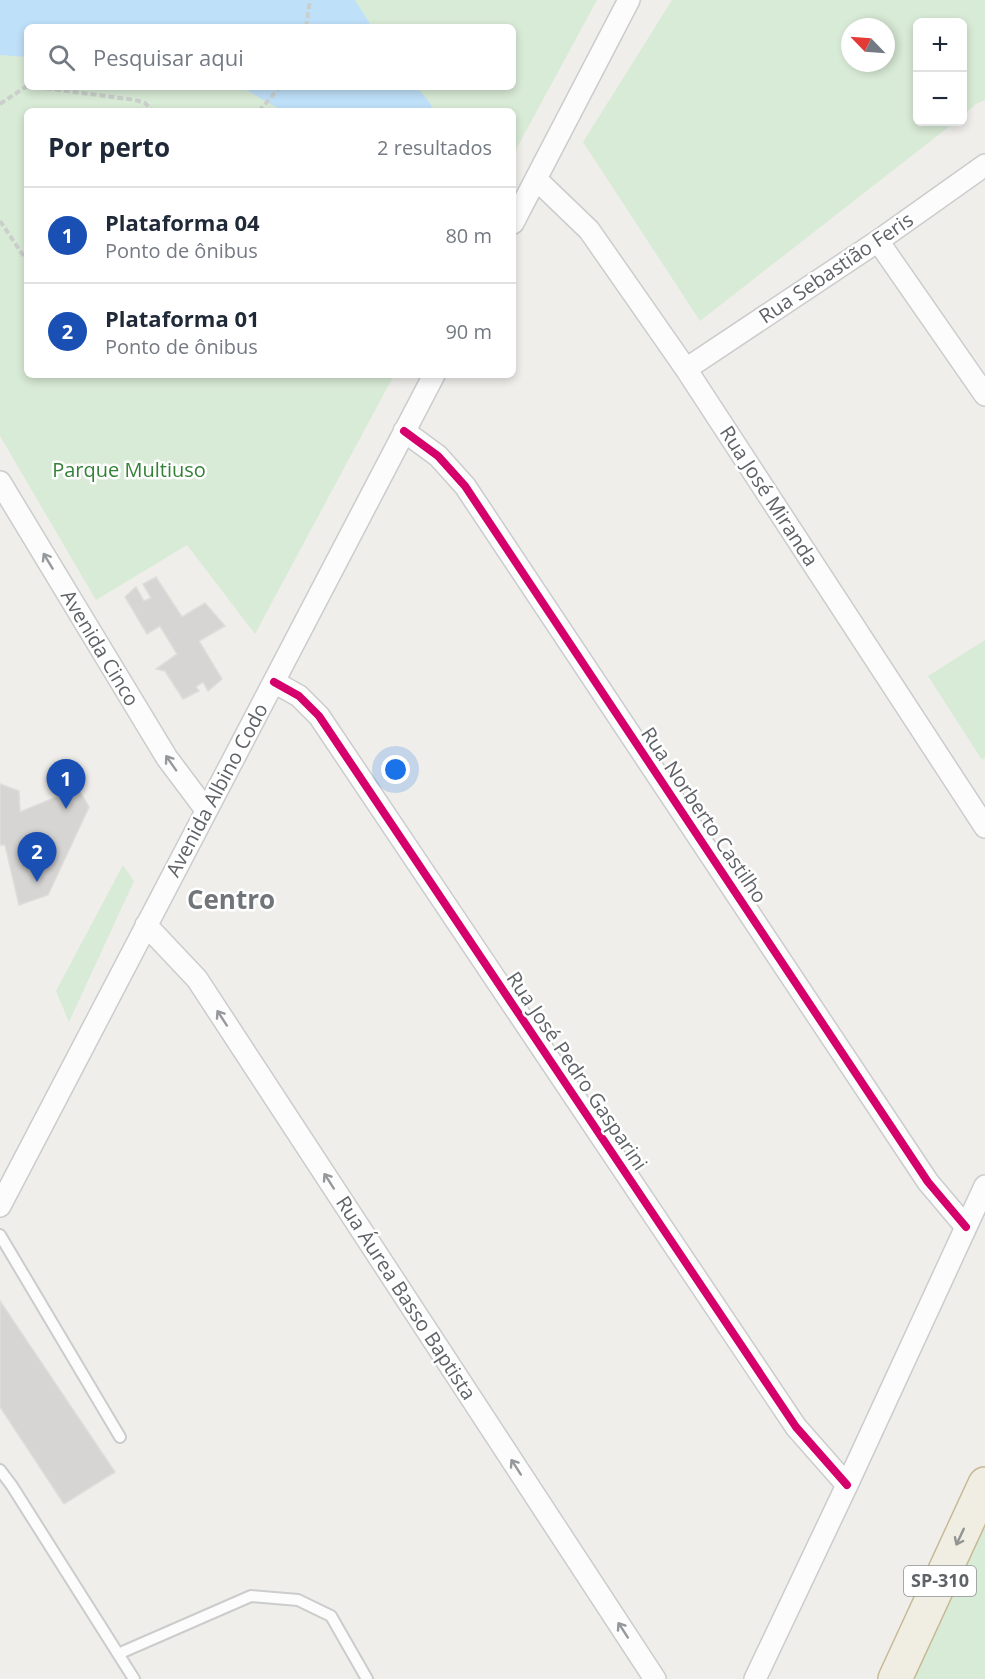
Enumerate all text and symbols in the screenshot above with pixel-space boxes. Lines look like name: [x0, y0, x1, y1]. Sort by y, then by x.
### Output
north arrow: [841, 18, 895, 72]
map controls: [913, 18, 967, 126]
button: +: [913, 18, 967, 72]
search box: [24, 24, 516, 90]
icon: search: [45, 41, 78, 74]
text: Pesquisar aqui: [93, 42, 244, 72]
button: −: [913, 72, 967, 126]
text: Por perto: [48, 129, 170, 165]
text: 2 resultados: [377, 134, 492, 161]
street label: Rua Sebastião Feris: [753, 206, 918, 329]
text: Plataforma 04: [105, 207, 260, 237]
text: 1: [62, 222, 73, 249]
text: 80 m: [445, 222, 492, 249]
text: Ponto de ônibus: [105, 237, 258, 264]
text: Plataforma 01: [105, 303, 260, 333]
text: 2: [62, 318, 73, 345]
text: 90 m: [445, 318, 492, 345]
text: Ponto de ônibus: [105, 333, 258, 360]
street label: Rua José Miranda: [714, 420, 825, 571]
park label: Parque Multiuso: [52, 456, 206, 483]
one-way arrow: [41, 553, 53, 570]
street label: Avenida Cinco: [55, 585, 146, 711]
street label: Avenida Albino Codo: [159, 698, 274, 881]
street label: Rua Norberto Castilho: [635, 721, 773, 908]
one-way arrow: [165, 755, 177, 772]
your location: [381, 755, 410, 784]
pin: 1: [46, 760, 86, 809]
pin: 2: [18, 832, 57, 882]
district label: Centro: [187, 881, 275, 917]
street label: Rua José Pedro Gasparini: [501, 966, 654, 1175]
one-way arrow: [216, 1010, 228, 1026]
one-way arrow: [323, 1173, 335, 1190]
street label: Rua Áurea Basso Baptista: [330, 1191, 483, 1405]
one-way arrow: [510, 1459, 522, 1476]
one-way arrow: [954, 1528, 966, 1546]
road number: SP-310: [904, 1566, 976, 1596]
one-way arrow: [617, 1622, 629, 1639]

